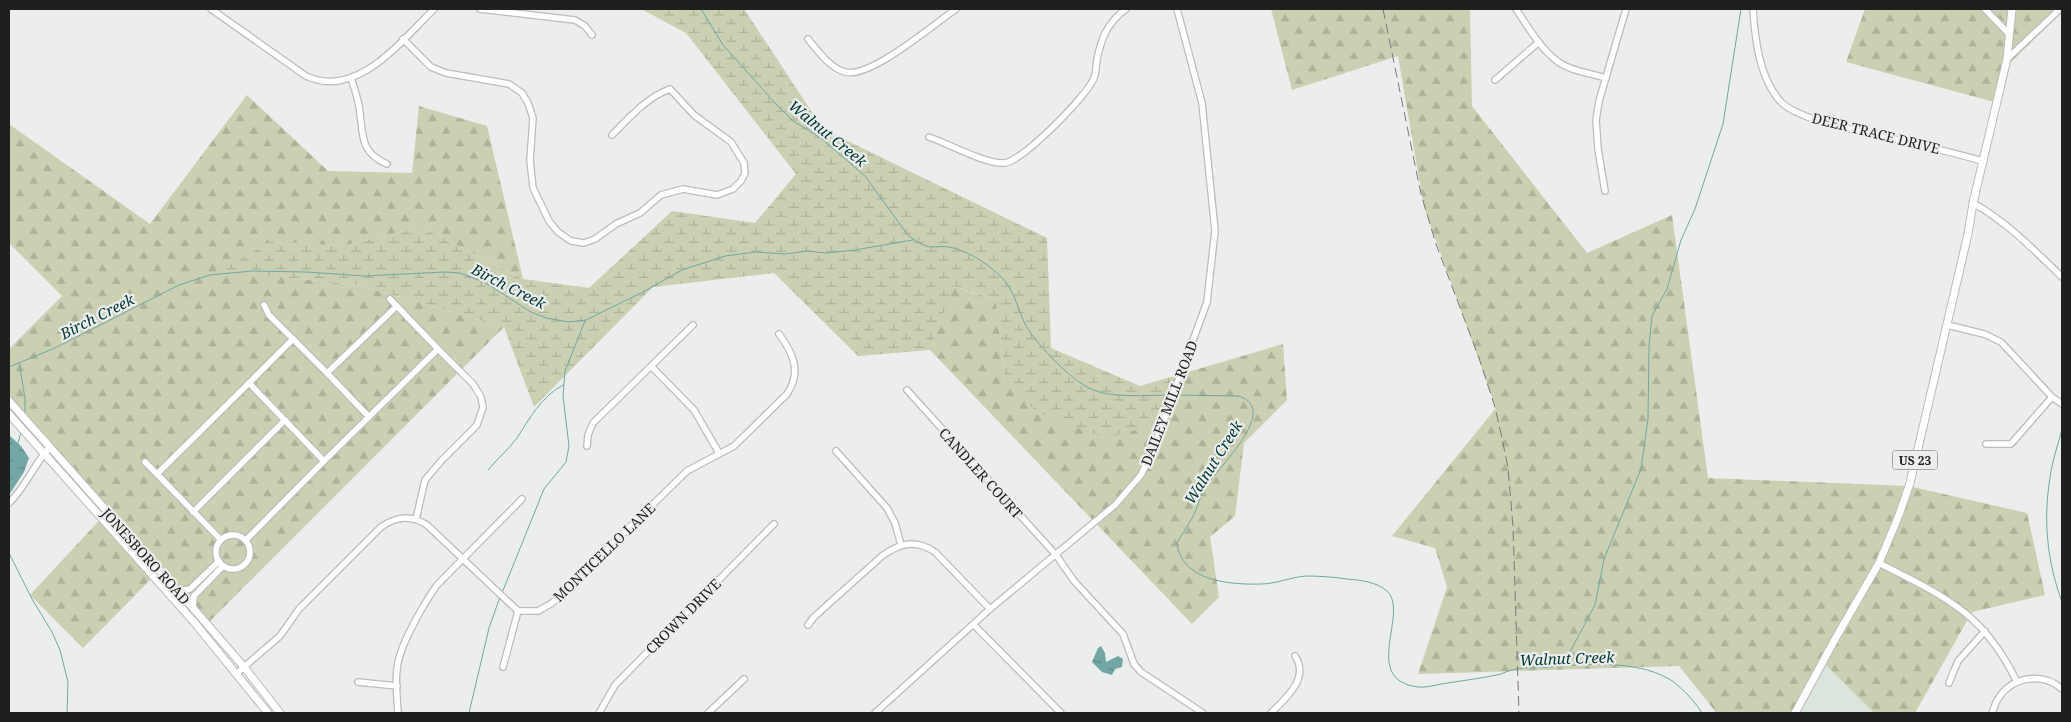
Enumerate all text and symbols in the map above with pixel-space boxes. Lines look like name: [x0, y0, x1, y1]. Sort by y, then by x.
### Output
water label: Walnut Creek: [785, 95, 872, 171]
street label: DEER TRACE DRIVE: [1810, 108, 1942, 158]
water label: Birch Creek: [468, 258, 550, 313]
water label: Birch Creek: [56, 289, 138, 344]
street label: DAILEY MILL ROAD: [1136, 338, 1202, 468]
water label: Walnut Creek: [1179, 416, 1247, 508]
street label: CANDLER COURT: [935, 424, 1027, 523]
road number: US 23: [1892, 450, 1938, 470]
street label: MONTICELLO LANE: [549, 498, 659, 606]
street label: JONESBORO ROAD: [97, 503, 195, 608]
street label: CROWN DRIVE: [641, 574, 725, 658]
water label: Walnut Creek: [1519, 646, 1615, 670]

